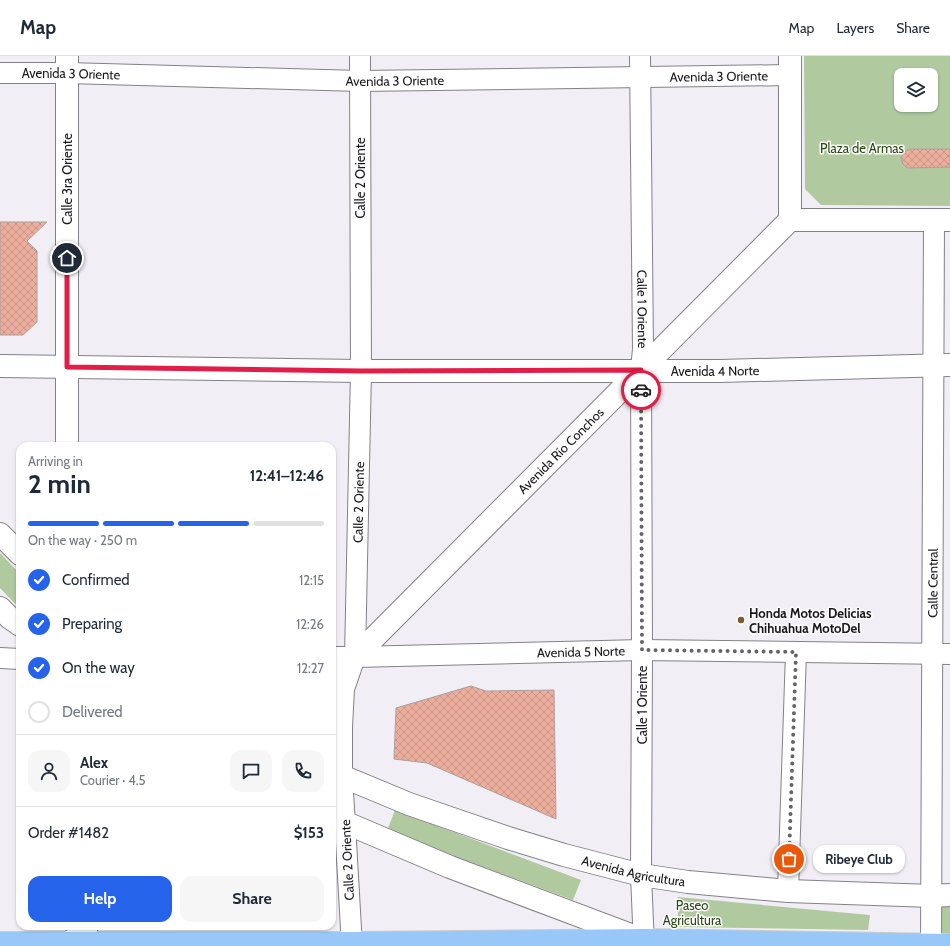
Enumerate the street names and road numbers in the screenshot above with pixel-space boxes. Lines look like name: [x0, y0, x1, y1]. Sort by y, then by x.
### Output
street label: Avenida 3 Oriente: [22, 65, 121, 82]
street label: Avenida 3 Oriente: [669, 67, 769, 85]
street label: Avenida 3 Oriente: [345, 72, 445, 89]
street label: Calle 3ra Oriente: [59, 133, 75, 225]
street label: Calle 2 Oriente: [352, 137, 368, 219]
street label: Calle 1 Oriente: [634, 270, 651, 349]
street label: Avenida 4 Norte: [671, 362, 760, 379]
street label: Avenida Río Conchos: [514, 403, 607, 497]
street label: Calle 2 Oriente: [349, 461, 367, 543]
street label: Calle Central: [924, 548, 941, 618]
street label: Avenida 5 Norte: [537, 642, 626, 661]
street label: Calle 1 Oriente: [634, 665, 650, 744]
street label: Calle 2 Oriente: [337, 819, 357, 901]
street label: Avenida Agricultura: [580, 852, 687, 890]

